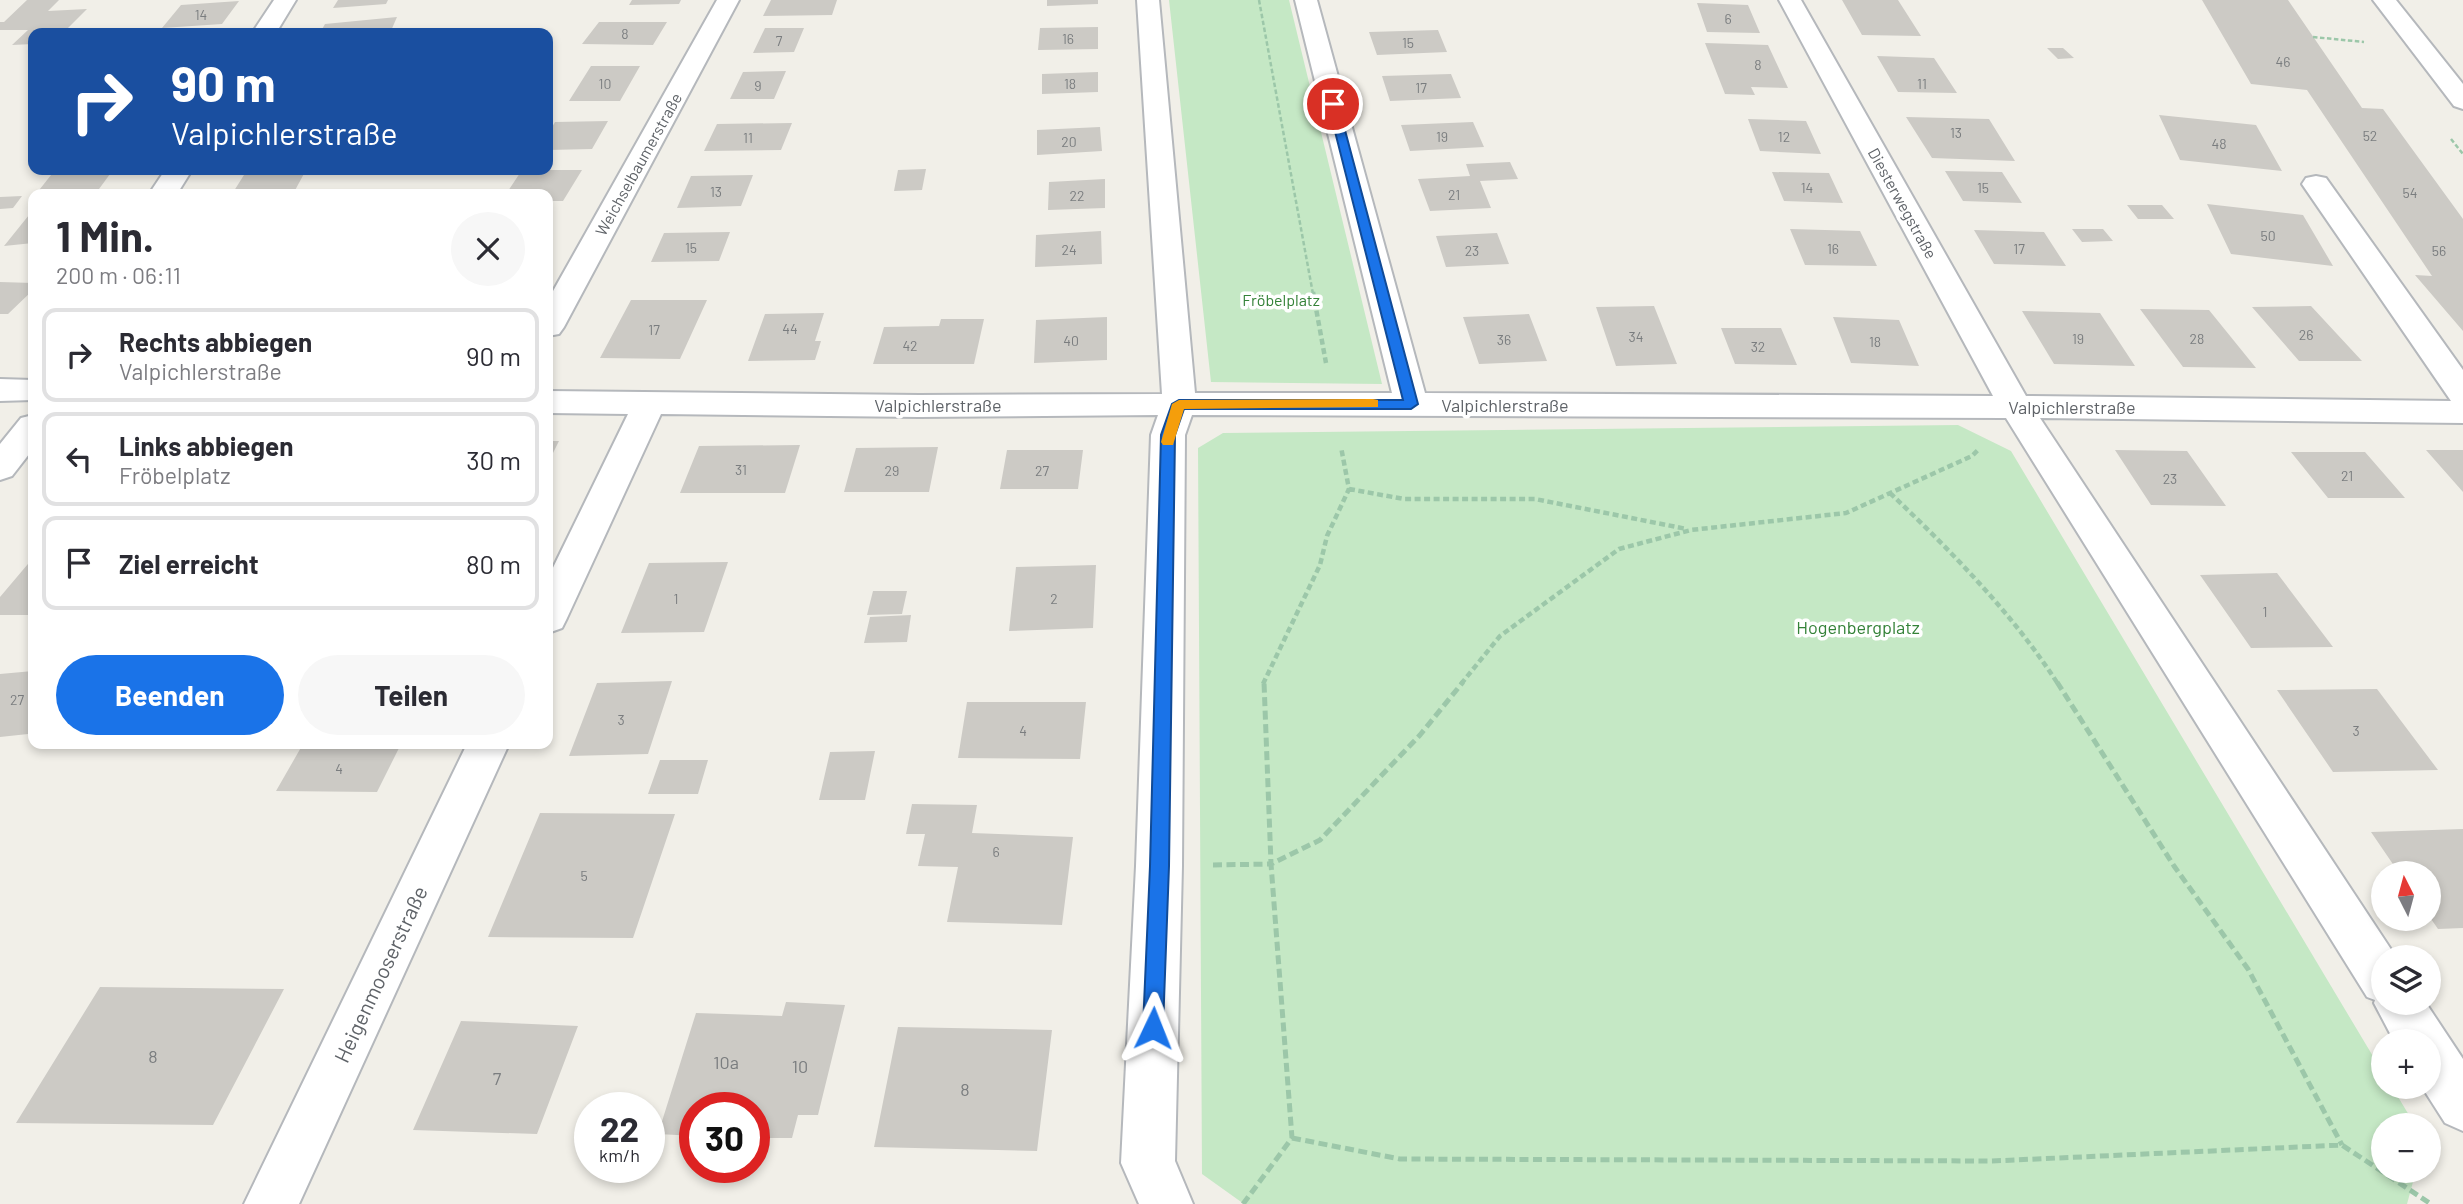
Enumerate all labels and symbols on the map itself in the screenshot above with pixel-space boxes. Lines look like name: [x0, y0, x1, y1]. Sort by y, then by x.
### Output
house number: 14: [195, 6, 207, 23]
house number: 6: [1724, 10, 1732, 27]
house number: 8: [621, 25, 629, 42]
house number: 16: [1062, 30, 1074, 47]
house number: 7: [776, 32, 783, 49]
house number: 15: [1402, 34, 1414, 51]
house number: 46: [2276, 53, 2290, 70]
house number: 8: [1754, 56, 1762, 73]
pin: [1303, 74, 1363, 134]
house number: 10: [599, 75, 611, 92]
house number: 18: [1064, 75, 1076, 92]
house number: 11: [1917, 75, 1927, 92]
house number: 9: [754, 77, 762, 94]
house number: 17: [1415, 79, 1427, 96]
street label: Weichselbaumerstraße: [591, 89, 685, 239]
house number: 13: [1950, 124, 1962, 141]
house number: 52: [2363, 127, 2377, 144]
house number: 19: [1436, 128, 1448, 145]
house number: 12: [1778, 128, 1790, 145]
house number: 11: [743, 129, 753, 146]
house number: 20: [1061, 133, 1077, 150]
house number: 48: [2211, 135, 2227, 152]
street label: Diesterwegstraße: [1865, 144, 1941, 262]
house number: 14: [1801, 179, 1813, 196]
house number: 15: [1977, 179, 1989, 196]
house number: 13: [710, 183, 722, 200]
house number: 54: [2403, 184, 2417, 201]
house number: 21: [1448, 186, 1460, 203]
house number: 22: [1069, 187, 1085, 204]
house number: 50: [2260, 227, 2276, 244]
house number: 15: [685, 239, 697, 256]
house number: 16: [1827, 240, 1839, 257]
house number: 17: [2013, 240, 2025, 257]
house number: 24: [1061, 241, 1077, 258]
house number: 23: [1465, 242, 1479, 259]
house number: 56: [2432, 242, 2446, 259]
park label: Fröbelplatz: [1242, 290, 1320, 309]
house number: 44: [782, 320, 798, 337]
house number: 17: [648, 321, 660, 338]
house number: 26: [2299, 326, 2313, 343]
house number: 34: [1629, 328, 1643, 345]
house number: 19: [2072, 330, 2084, 347]
house number: 28: [2190, 330, 2204, 347]
house number: 36: [1497, 331, 1511, 348]
house number: 40: [1063, 332, 1079, 349]
house number: 18: [1869, 333, 1881, 350]
house number: 42: [902, 337, 918, 354]
house number: 32: [1751, 338, 1765, 355]
street label: Valpichlerstraße: [874, 394, 1002, 416]
street label: Valpichlerstraße: [1441, 394, 1569, 416]
street label: Valpichlerstraße: [2008, 396, 2136, 418]
house number: 31: [735, 461, 747, 478]
house number: 29: [885, 462, 899, 479]
house number: 27: [1035, 462, 1049, 479]
house number: 21: [2341, 467, 2353, 484]
house number: 23: [2163, 470, 2177, 487]
house number: 1: [674, 590, 678, 607]
house number: 2: [1050, 590, 1058, 607]
house number: 1: [2263, 603, 2267, 620]
park label: Hogenbergplatz: [1796, 616, 1920, 638]
house number: 27: [10, 691, 24, 708]
house number: 3: [617, 711, 625, 728]
house number: 4: [1019, 722, 1027, 739]
house number: 3: [2352, 722, 2360, 739]
house number: 4: [335, 760, 343, 777]
house number: 6: [992, 843, 1000, 860]
north arrow: [2371, 861, 2441, 931]
house number: 5: [580, 867, 588, 884]
street label: Heigenmooserstraße: [328, 882, 432, 1066]
position arrow: [1116, 991, 1190, 1065]
house number: 8: [148, 1045, 158, 1067]
house number: 10a: [713, 1051, 739, 1073]
house number: 10: [792, 1055, 808, 1077]
house number: 7: [493, 1067, 502, 1089]
house number: 8: [960, 1078, 970, 1100]
speed limit sign: 30: [679, 1092, 770, 1183]

